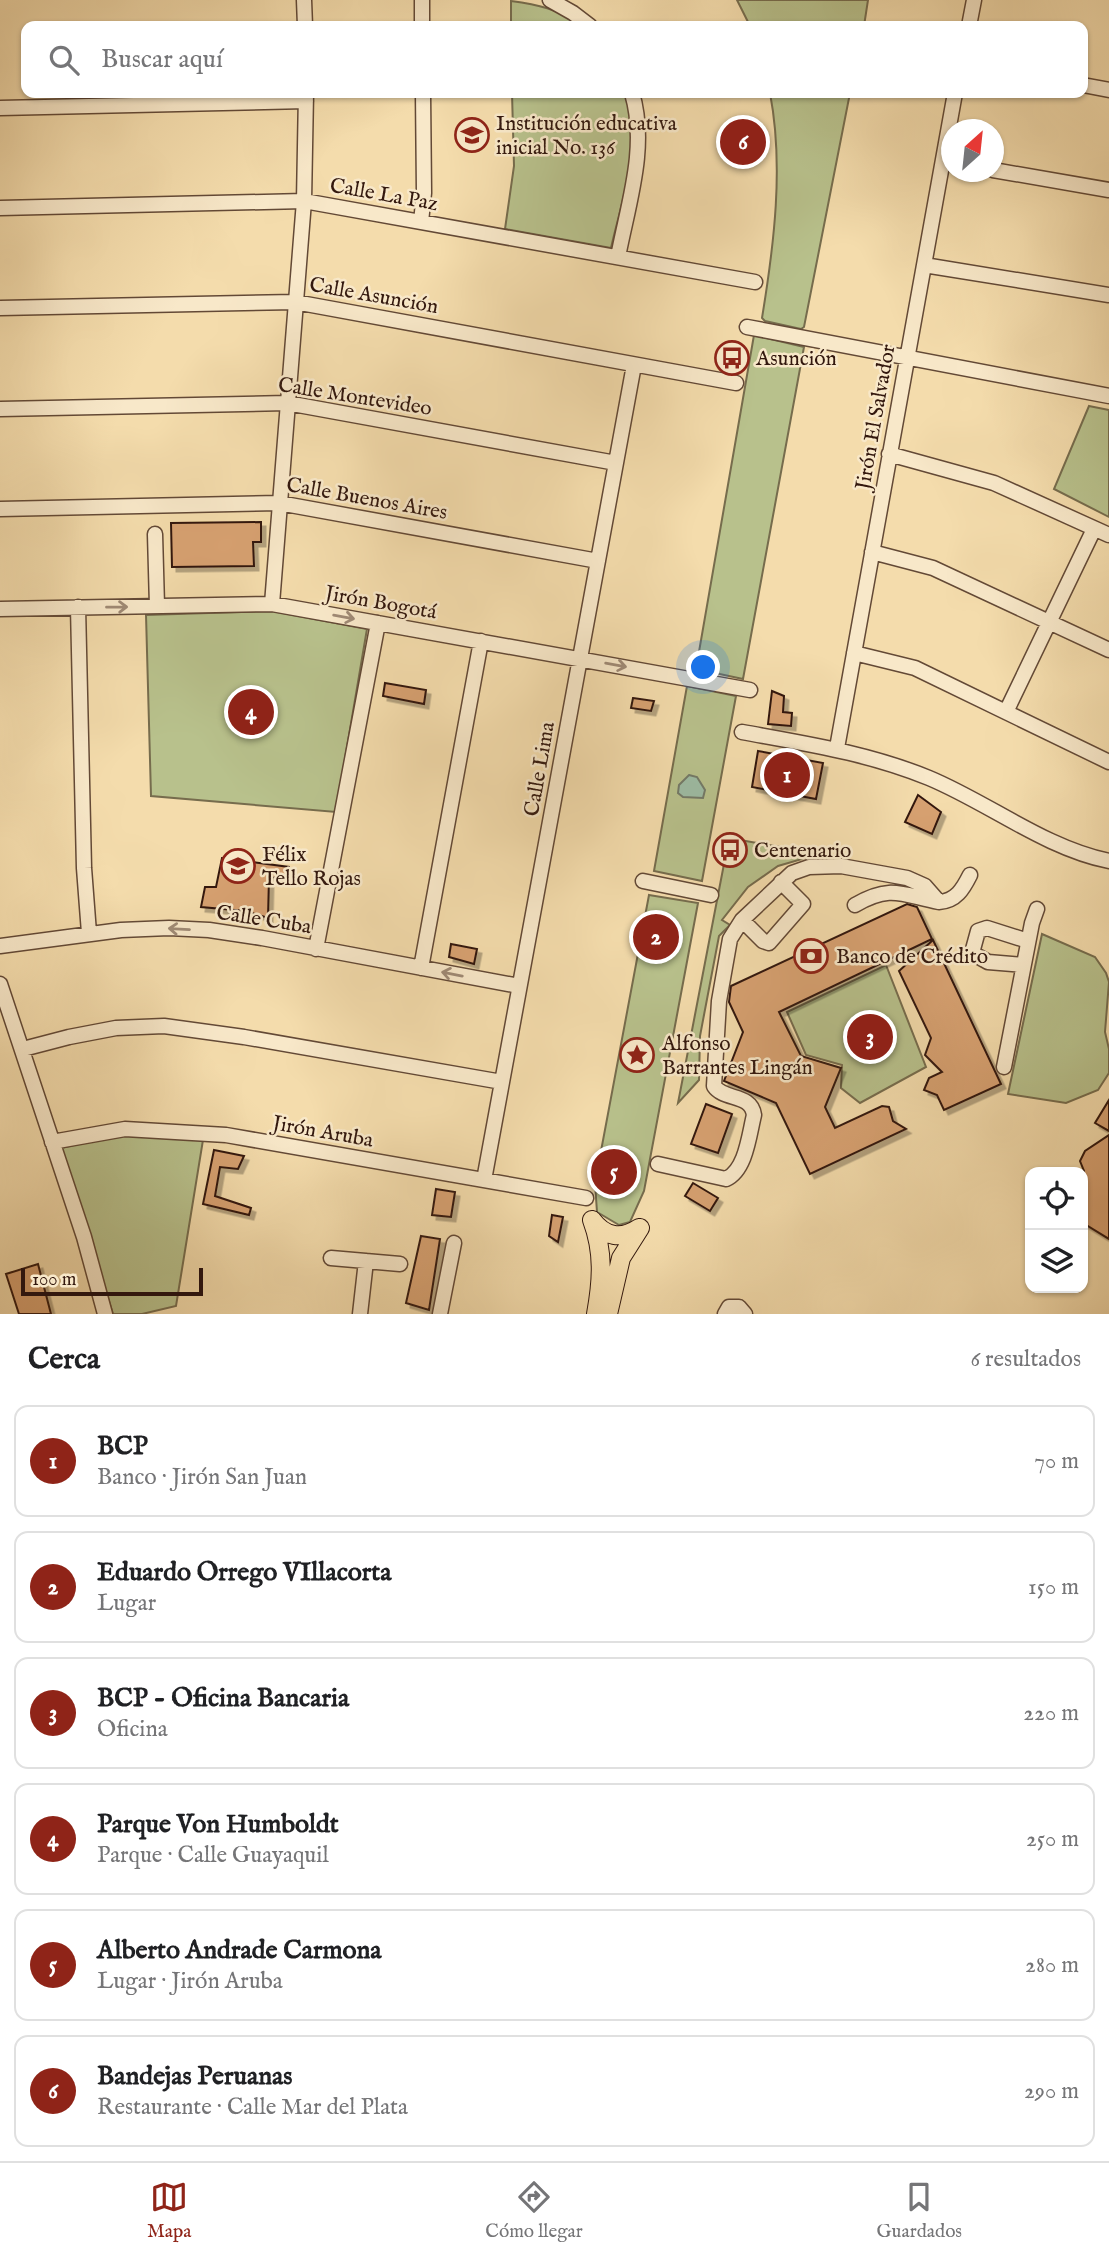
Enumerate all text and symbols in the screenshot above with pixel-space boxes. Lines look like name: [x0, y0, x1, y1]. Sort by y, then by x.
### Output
search box: [21, 21, 1088, 98]
icon: search: [45, 41, 83, 79]
text: Buscar aquí: [101, 43, 223, 76]
place label: Institución educativa inicial No. 136: [496, 111, 678, 162]
school or university icon: Institución educativa inicial No. 136: [453, 116, 491, 154]
pin: 6: [720, 116, 766, 168]
north arrow: [941, 119, 1004, 182]
street label: Calle La Paz: [328, 173, 440, 218]
street label: Calle Asunción: [307, 272, 440, 321]
bus stop icon: Asunción: [713, 339, 751, 377]
street label: Jirón El Salvador: [850, 342, 903, 494]
place label: Asunción: [755, 346, 837, 373]
street label: Calle Montevideo: [276, 372, 434, 423]
street label: Calle Buenos Aires: [284, 472, 449, 527]
street label: Jirón Bogotá: [321, 580, 440, 627]
one-way arrow: [105, 600, 128, 613]
one-way arrow: [332, 610, 355, 624]
your location: [686, 650, 720, 684]
one-way arrow: [604, 659, 627, 672]
pin: 4: [228, 686, 274, 738]
street label: Calle Lima: [519, 719, 562, 819]
pin: 1: [764, 749, 810, 801]
bus stop icon: Centenario: [711, 831, 749, 869]
place label: Centenario: [754, 838, 851, 865]
place label: Félix Tello Rojas: [262, 842, 361, 893]
school or university icon: Félix Tello Rojas: [219, 847, 257, 885]
street label: Calle Cuba: [214, 900, 314, 941]
pin: 2: [633, 911, 679, 963]
one-way arrow: [168, 922, 191, 935]
bank icon: Banco de Crédito: [792, 937, 830, 975]
place label: Banco de Crédito: [836, 944, 988, 971]
one-way arrow: [441, 967, 463, 980]
pin: 3: [847, 1011, 893, 1063]
place label: Alfonso Barrantes Lingán: [661, 1031, 813, 1082]
place icon: Alfonso Barrantes Lingán: [618, 1036, 656, 1074]
street label: Jirón Aruba: [268, 1110, 376, 1155]
pin: 5: [591, 1146, 637, 1198]
map controls: [1025, 1167, 1088, 1293]
button: locate: [1025, 1167, 1088, 1230]
button: layers: [1025, 1230, 1088, 1293]
scale bar: [21, 1265, 203, 1297]
text: 100 m: [32, 1268, 76, 1292]
text: Cerca: [28, 1341, 100, 1379]
text: 6 resultados: [970, 1345, 1081, 1374]
text: BCP: [97, 1430, 148, 1463]
text: 1: [49, 1447, 57, 1476]
text: 70 m: [1034, 1447, 1079, 1476]
text: Banco · Jirón San Juan: [97, 1463, 307, 1492]
text: Eduardo Orrego VIllacorta: [97, 1556, 391, 1589]
text: 2: [48, 1573, 58, 1602]
text: 150 m: [1028, 1573, 1079, 1602]
text: Lugar: [97, 1589, 156, 1618]
text: BCP - Oficina Bancaria: [97, 1682, 349, 1715]
text: 3: [49, 1699, 57, 1728]
text: 220 m: [1023, 1699, 1079, 1728]
text: Oficina: [97, 1715, 168, 1744]
text: Parque Von Humboldt: [97, 1808, 339, 1841]
text: 4: [47, 1825, 59, 1854]
text: 250 m: [1026, 1825, 1079, 1854]
text: Parque · Calle Guayaquil: [97, 1841, 329, 1870]
text: Alberto Andrade Carmona: [97, 1934, 382, 1967]
text: 5: [49, 1951, 57, 1980]
text: 280 m: [1025, 1951, 1079, 1980]
text: Lugar · Jirón Aruba: [97, 1967, 283, 1996]
text: Bandejas Peruanas: [97, 2060, 292, 2093]
text: 6: [48, 2077, 58, 2106]
text: 290 m: [1024, 2077, 1079, 2106]
text: Restaurante · Calle Mar del Plata: [97, 2093, 408, 2122]
tab: Mapa: [147, 2178, 192, 2244]
tab: Cómo llegar: [485, 2178, 583, 2244]
tab: Guardados: [877, 2178, 962, 2244]

